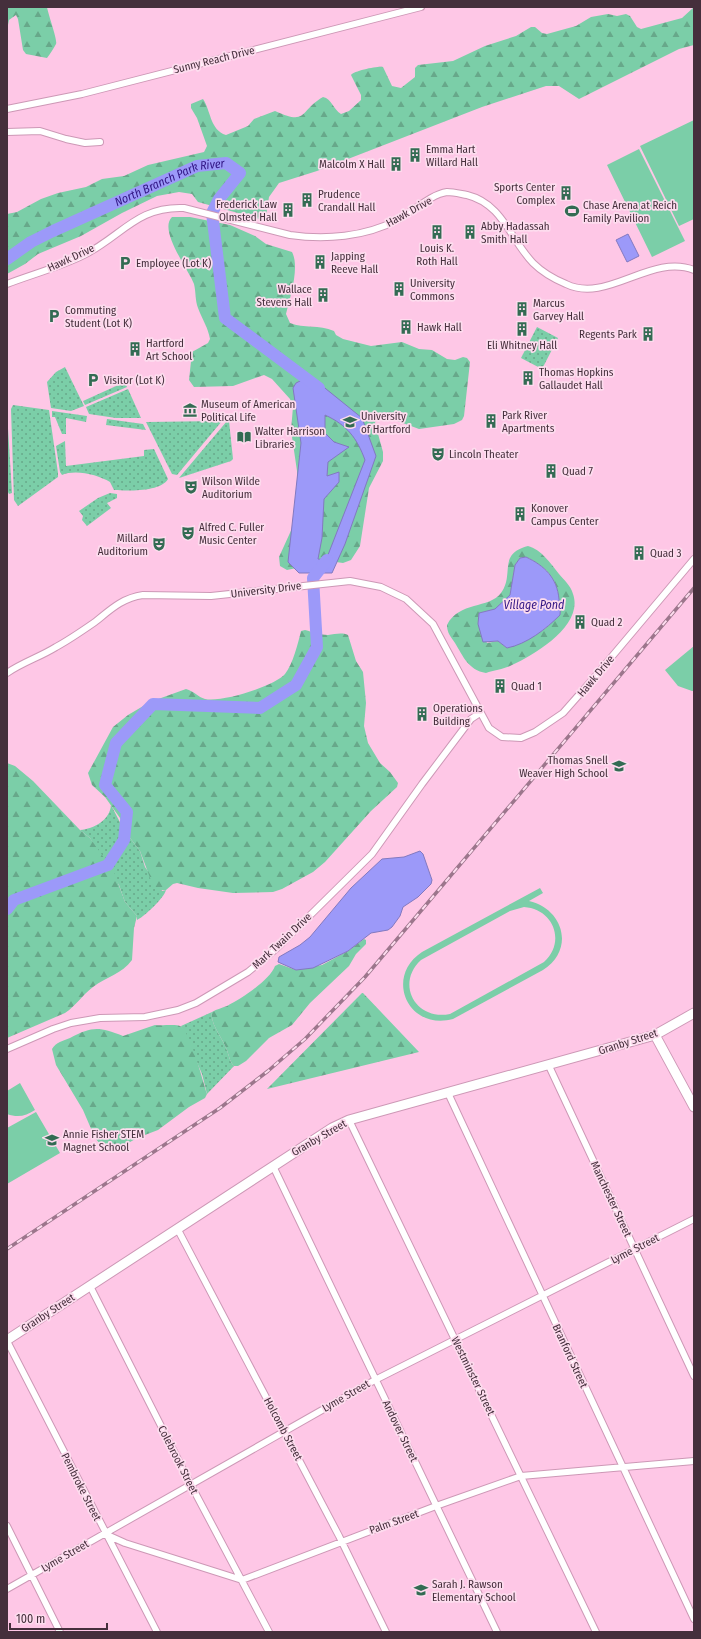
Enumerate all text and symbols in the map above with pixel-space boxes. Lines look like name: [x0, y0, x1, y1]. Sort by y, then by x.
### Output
street label: Sunny Reach Drive: [172, 44, 256, 76]
place label: Emma Hart Willard Hall: [426, 143, 478, 169]
building icon: Emma Hart Willard Hall: [407, 147, 423, 163]
water label: North Branch Park River: [112, 156, 226, 209]
building icon: Malcolm X Hall: [388, 156, 404, 172]
place label: Malcolm X Hall: [319, 158, 385, 171]
place label: Sports Center Complex: [494, 181, 555, 207]
building icon: Sports Center Complex: [558, 185, 574, 201]
place label: Prudence Crandall Hall: [318, 188, 376, 214]
building icon: Prudence Crandall Hall: [299, 192, 315, 208]
street label: Hawk Drive: [384, 194, 434, 230]
place label: Frederick Law Olmsted Hall: [216, 198, 277, 224]
place label: Chase Arena at Reich Family Pavilion: [583, 199, 677, 225]
building icon: Frederick Law Olmsted Hall: [280, 202, 296, 218]
sports icon: Chase Arena at Reich Family Pavilion: [564, 203, 580, 219]
place label: Abby Hadassah Smith Hall: [481, 220, 550, 246]
building icon: Louis K. Roth Hall: [429, 224, 445, 240]
building icon: Abby Hadassah Smith Hall: [462, 224, 478, 240]
street label: Hawk Drive: [45, 241, 97, 275]
place label: Louis K. Roth Hall: [416, 242, 458, 268]
place label: Japping Reeve Hall: [331, 250, 378, 276]
building icon: Japping Reeve Hall: [312, 254, 328, 270]
parking icon: Employee (Lot K): [117, 255, 133, 271]
place label: Employee (Lot K): [136, 257, 211, 270]
place label: University Commons: [410, 277, 455, 303]
building icon: University Commons: [391, 281, 407, 297]
place label: Wallace Stevens Hall: [257, 283, 312, 309]
building icon: Wallace Stevens Hall: [315, 287, 331, 303]
place label: Marcus Garvey Hall: [533, 297, 584, 323]
building icon: Marcus Garvey Hall: [514, 301, 530, 317]
place label: Commuting Student (Lot K): [65, 304, 132, 330]
parking icon: Commuting Student (Lot K): [46, 308, 62, 324]
building icon: Hawk Hall: [398, 319, 414, 335]
place label: Hawk Hall: [417, 321, 462, 334]
building icon: Eli Whitney Hall: [514, 321, 530, 337]
building icon: Regents Park: [640, 326, 656, 342]
place label: Regents Park: [579, 328, 638, 341]
place label: Hartford Art School: [146, 337, 192, 363]
place label: Eli Whitney Hall: [487, 339, 557, 352]
building icon: Hartford Art School: [127, 341, 143, 357]
place label: Thomas Hopkins Gallaudet Hall: [539, 366, 614, 392]
building icon: Thomas Hopkins Gallaudet Hall: [520, 370, 536, 386]
parking icon: Visitor (Lot K): [85, 372, 101, 388]
place label: Visitor (Lot K): [104, 374, 164, 387]
place label: Museum of American Political Life: [201, 398, 295, 424]
museum icon: Museum of American Political Life: [182, 402, 198, 418]
place label: Park River Apartments: [502, 409, 555, 435]
place label: University of Hartford: [361, 410, 411, 436]
building icon: Park River Apartments: [483, 413, 499, 429]
school or university icon: University of Hartford: [342, 414, 358, 430]
place label: Walter Harrison Libraries: [255, 425, 325, 451]
library icon: Walter Harrison Libraries: [236, 429, 252, 445]
theatre icon: Lincoln Theater: [430, 446, 446, 462]
place label: Lincoln Theater: [449, 448, 518, 461]
building icon: Quad 7: [543, 463, 559, 479]
place label: Quad 7: [562, 465, 594, 478]
place label: Wilson Wilde Auditorium: [202, 475, 260, 501]
theatre icon: Wilson Wilde Auditorium: [183, 479, 199, 495]
place label: Konover Campus Center: [531, 502, 599, 528]
building icon: Konover Campus Center: [512, 506, 528, 522]
place label: Alfred C. Fuller Music Center: [199, 521, 264, 547]
theatre icon: Alfred C. Fuller Music Center: [180, 525, 196, 541]
place label: Millard Auditorium: [98, 532, 148, 558]
theatre icon: Millard Auditorium: [151, 536, 167, 552]
building icon: Quad 3: [631, 545, 647, 561]
place label: Quad 3: [650, 547, 682, 560]
street label: University Drive: [230, 579, 302, 601]
water label: Village Pond: [504, 598, 565, 612]
building icon: Quad 2: [572, 614, 588, 630]
place label: Quad 2: [591, 616, 623, 629]
street label: Hawk Drive: [575, 653, 617, 699]
building icon: Quad 1: [492, 678, 508, 694]
place label: Quad 1: [511, 680, 542, 693]
place label: Operations Building: [433, 702, 483, 728]
building icon: Operations Building: [414, 706, 430, 722]
place label: Thomas Snell Weaver High School: [519, 754, 608, 780]
school or university icon: Thomas Snell Weaver High School: [611, 758, 627, 774]
street label: Mark Twain Drive: [250, 910, 314, 972]
street label: Granby Street: [597, 1026, 660, 1058]
street label: Granby Street: [289, 1117, 349, 1159]
place label: Annie Fisher STEM Magnet School: [63, 1128, 144, 1154]
school or university icon: Annie Fisher STEM Magnet School: [44, 1132, 60, 1148]
street label: Manchester Street: [588, 1159, 634, 1239]
street label: Lyme Street: [609, 1231, 662, 1267]
street label: Granby Street: [19, 1291, 78, 1335]
street label: Branford Street: [550, 1322, 591, 1390]
street label: Westminster Street: [448, 1335, 498, 1418]
street label: Lyme Street: [320, 1377, 372, 1415]
street label: Holcomb Street: [261, 1395, 305, 1463]
street label: Andover Street: [379, 1398, 421, 1464]
street label: Colebrook Street: [155, 1424, 201, 1497]
street label: Pembroke Street: [58, 1451, 104, 1524]
street label: Palm Street: [368, 1507, 421, 1537]
street label: Lyme Street: [39, 1537, 91, 1575]
place label: Sarah J. Rawson Elementary School: [432, 1578, 516, 1604]
school or university icon: Sarah J. Rawson Elementary School: [413, 1582, 429, 1598]
scale bar: [10, 1605, 107, 1631]
text: 100 m: [16, 1612, 45, 1626]

